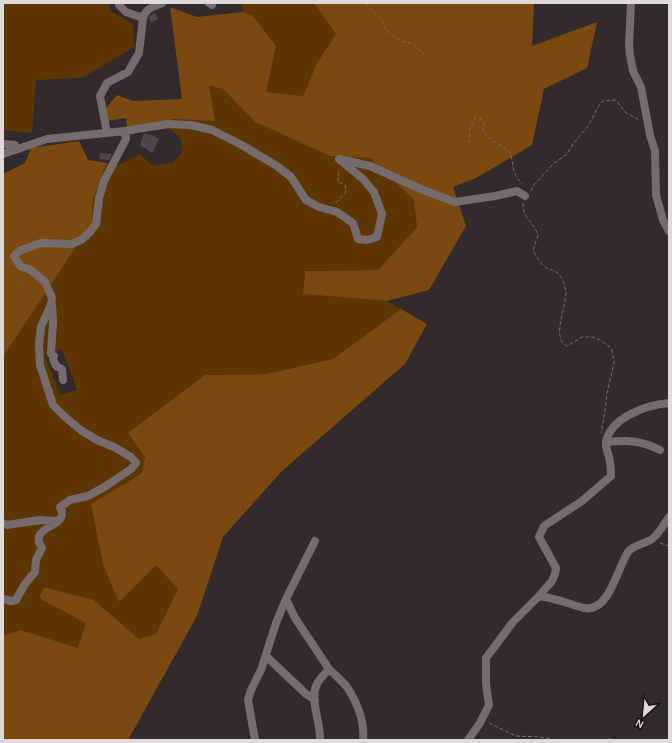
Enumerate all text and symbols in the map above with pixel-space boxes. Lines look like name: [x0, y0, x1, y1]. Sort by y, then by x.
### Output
north arrow: [624, 695, 664, 735]
text: N: [633, 716, 646, 731]

